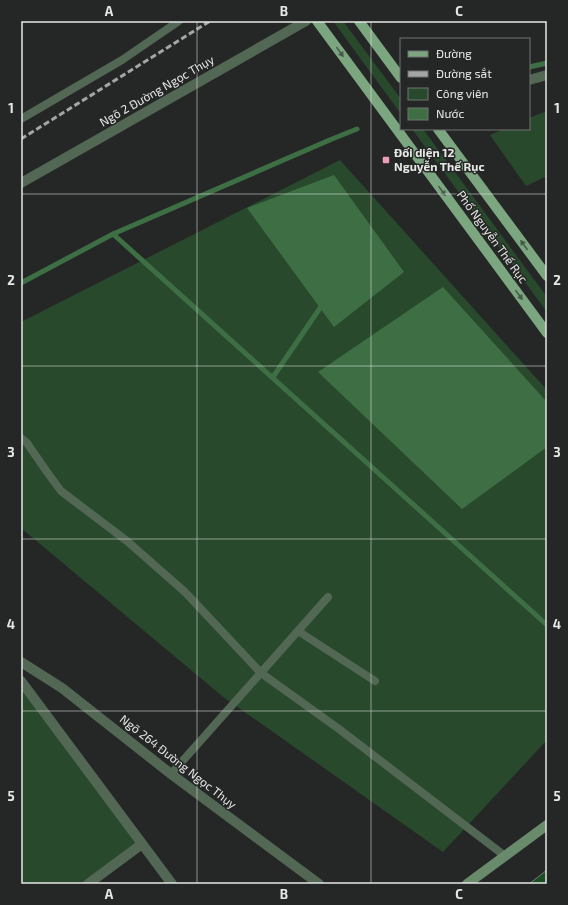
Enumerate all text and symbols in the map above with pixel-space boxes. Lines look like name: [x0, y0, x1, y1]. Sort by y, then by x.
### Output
text: A: [105, 3, 114, 19]
text: B: [280, 3, 288, 19]
text: C: [455, 3, 463, 19]
legend: [400, 38, 530, 130]
text: Đường: [436, 46, 472, 60]
one-way arrow: [336, 47, 344, 58]
street label: Ngõ 2 Đường Ngọc Thụy: [97, 51, 217, 130]
text: Đường sắt: [436, 66, 492, 80]
text: Công viên: [436, 86, 489, 100]
text: 1: [8, 100, 14, 116]
text: 1: [554, 100, 560, 116]
text: Nước: [436, 106, 465, 120]
place label: Đối diện 12 Nguyễn Thế Rục: [394, 145, 485, 174]
marker: Đối diện 12 Nguyễn Thế Rục: [381, 155, 391, 165]
one-way arrow: [438, 185, 446, 196]
street label: Phố Nguyễn Thế Rục: [454, 187, 531, 286]
one-way arrow: [520, 239, 528, 250]
text: 2: [7, 272, 15, 288]
text: 2: [553, 272, 561, 288]
one-way arrow: [515, 290, 524, 301]
text: 3: [7, 444, 15, 460]
text: 3: [553, 444, 561, 460]
text: 4: [7, 616, 15, 632]
text: 4: [553, 616, 561, 632]
street label: Ngõ 264 Đường Ngọc Thụy: [117, 711, 240, 812]
text: 5: [7, 788, 15, 804]
text: 5: [553, 788, 561, 804]
text: A: [105, 886, 114, 902]
text: B: [280, 886, 288, 902]
text: C: [455, 886, 463, 902]

